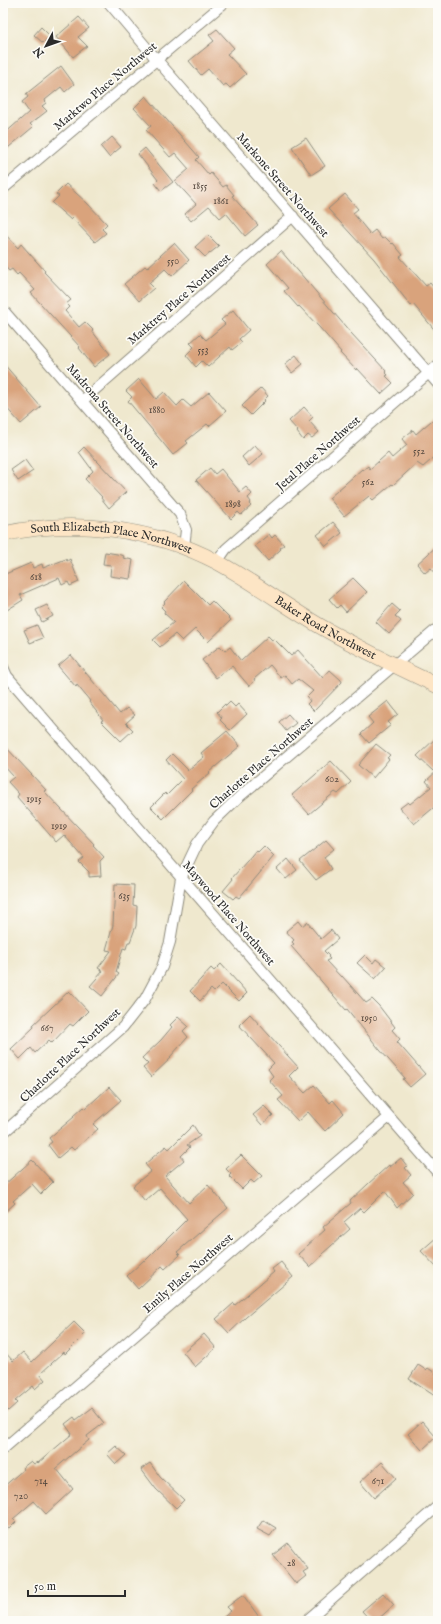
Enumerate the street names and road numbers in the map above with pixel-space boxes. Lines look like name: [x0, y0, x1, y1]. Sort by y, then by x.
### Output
street label: Marktwo Place Northwest: [51, 39, 160, 134]
street label: Markone Street Northwest: [233, 130, 332, 241]
street label: Marktrey Place Northwest: [125, 251, 234, 348]
street label: Madrona Street Northwest: [63, 361, 162, 472]
street label: Jetal Place Northwest: [272, 413, 364, 496]
street label: South Elizabeth Place Northwest: [30, 520, 194, 557]
street label: Baker Road Northwest: [272, 593, 379, 663]
street label: Charlotte Place Northwest: [207, 714, 316, 812]
street label: Maywood Place Northwest: [179, 858, 278, 969]
street label: Charlotte Place Northwest: [17, 1005, 124, 1106]
street label: Emily Place Northwest: [140, 1230, 236, 1316]

